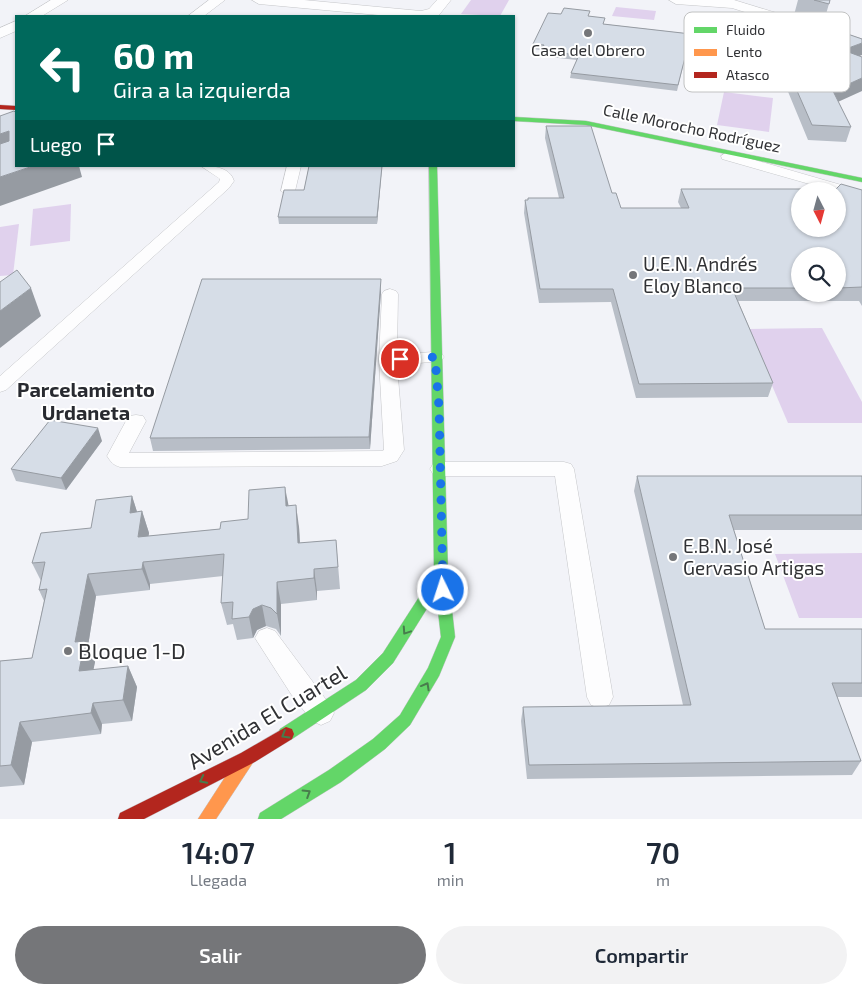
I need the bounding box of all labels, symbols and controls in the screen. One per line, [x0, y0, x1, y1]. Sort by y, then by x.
legend [684, 12, 850, 92]
text: Fluido [726, 21, 765, 38]
marker: Casa del Obrero [582, 27, 594, 39]
text: 60 m [113, 34, 194, 76]
icon: left [30, 35, 95, 100]
place label: Casa del Obrero [531, 40, 645, 59]
text: Lento [726, 43, 762, 60]
text: Atasco [726, 66, 769, 83]
text: Gira a la izquierda [113, 76, 291, 102]
street label: Calle Morocho Rodríguez [602, 99, 783, 156]
icon: arrive [92, 130, 120, 158]
text: Luego [30, 133, 82, 156]
north arrow [791, 182, 846, 238]
map controls [791, 182, 846, 302]
button: search [791, 247, 846, 302]
place label: U.E.N. Andrés Eloy Blanco [643, 252, 757, 297]
marker: U.E.N. Andrés Eloy Blanco [627, 269, 639, 281]
pin [379, 338, 421, 380]
icon: arrive [386, 345, 414, 373]
district label: Parcelamiento Urdaneta [17, 377, 155, 424]
place label: E.B.N. José Gervasio Artigas [683, 534, 824, 579]
marker: E.B.N. José Gervasio Artigas [667, 551, 679, 563]
position arrow [416, 563, 468, 615]
one-way arrow [403, 625, 412, 634]
place label: Bloque 1-D [78, 637, 186, 663]
marker: Bloque 1-D [62, 645, 74, 657]
street label: Avenida El Cuartel [182, 658, 351, 774]
one-way arrow [420, 682, 430, 691]
one-way arrow [281, 729, 290, 739]
one-way arrow [199, 774, 208, 784]
one-way arrow [302, 790, 311, 799]
text: 14:07 [182, 834, 255, 870]
text: 1 [444, 834, 457, 870]
text: 70 [646, 834, 680, 870]
text: Llegada [190, 870, 247, 889]
text: min [437, 870, 464, 889]
text: m [656, 870, 670, 889]
button: Salir [15, 926, 426, 984]
button: Compartir [436, 926, 847, 984]

